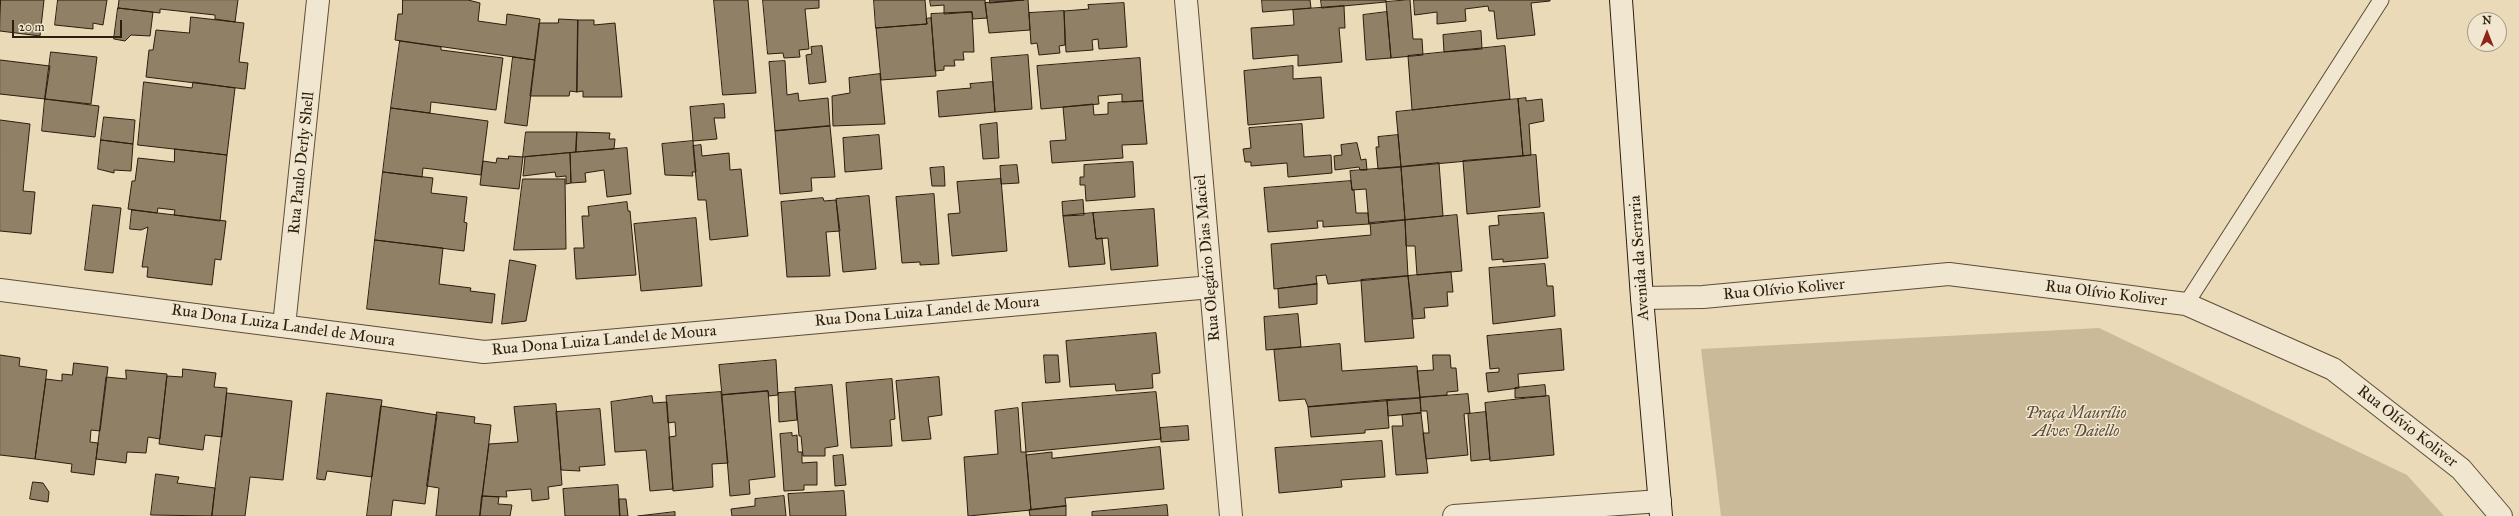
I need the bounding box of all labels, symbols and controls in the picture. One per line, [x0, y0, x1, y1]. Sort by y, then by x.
scale bar [14, 12, 124, 38]
north arrow [2467, 12, 2507, 52]
text: N [2482, 14, 2492, 27]
text: 20 m [19, 20, 45, 34]
street label: Rua Paulo Derly Shell [285, 91, 319, 235]
street label: Rua Olegário Dias Maciel [1191, 174, 1225, 342]
street label: Avenida da Serraria [1626, 195, 1654, 321]
street label: Rua Olívio Koliver [1722, 275, 1846, 305]
street label: Rua Olívio Koliver [2044, 277, 2168, 311]
street label: Rua Dona Luiza Landel de Moura [814, 293, 1040, 331]
street label: Rua Dona Luiza Landel de Moura [170, 301, 396, 351]
street label: Rua Dona Luiza Landel de Moura [491, 322, 717, 360]
street label: Rua Olívio Koliver [2353, 382, 2461, 472]
park label: Praça Maurílio Alves Daiello [2026, 404, 2126, 442]

